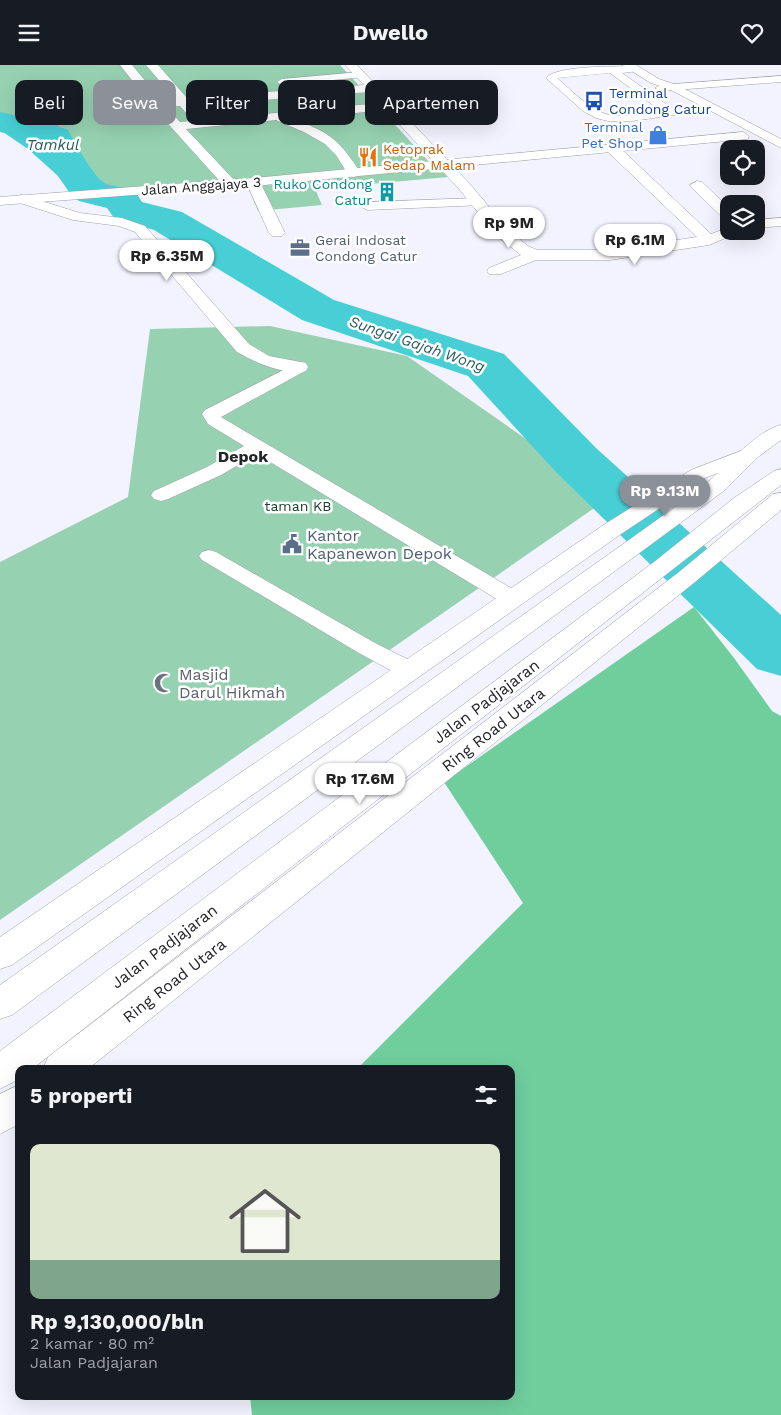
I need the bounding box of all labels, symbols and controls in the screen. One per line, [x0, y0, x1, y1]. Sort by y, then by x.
icon: menu [15, 19, 43, 47]
icon: heart [738, 19, 766, 47]
text: Dwello [353, 20, 428, 45]
chip: Beli [15, 80, 83, 125]
chip: Sewa [93, 80, 176, 125]
chip: Filter [186, 80, 268, 125]
chip: Baru [278, 80, 355, 125]
chip: Apartemen [365, 80, 498, 125]
place label: Terminal Condong Catur [609, 85, 711, 117]
bus stop icon: Terminal Condong Catur [583, 90, 605, 112]
place label: Terminal Pet Shop [581, 119, 644, 151]
shop icon: Terminal Pet Shop [647, 124, 669, 146]
water label: Tamkul [27, 136, 80, 154]
map controls [720, 140, 765, 240]
button: locate [720, 140, 765, 185]
place label: Ketoprak Sedap Malam [383, 141, 476, 173]
restaurant icon: Ketoprak Sedap Malam [357, 146, 379, 168]
street label: Jalan Anggajaya 3 [140, 174, 262, 198]
place label: Ruko Condong Catur [273, 176, 373, 208]
building icon: Ruko Condong Catur [376, 181, 398, 203]
button: layers [720, 195, 765, 240]
pin: Rp 9M [474, 207, 544, 249]
text: Rp 9M [484, 213, 534, 232]
pin: Rp 6.1M [589, 223, 681, 266]
text: Rp 6.1M [605, 230, 665, 249]
place label: Gerai Indosat Condong Catur [315, 232, 417, 264]
office icon: Gerai Indosat Condong Catur [289, 237, 311, 259]
pin: Rp 6.35M [115, 239, 219, 282]
text: Rp 6.35M [130, 246, 204, 265]
water label: Sungai Gajah Wong [347, 312, 487, 376]
district label: Depok [218, 447, 268, 466]
pin: Rp 9.13M [613, 475, 717, 517]
text: Rp 9.13M [630, 481, 700, 500]
park label: taman KB [265, 498, 331, 514]
place label: Kantor Kapanewon Depok [307, 526, 452, 563]
public building icon: Kantor Kapanewon Depok [281, 533, 303, 555]
street label: Jalan Padjajaran [430, 655, 543, 747]
place label: Masjid Darul Hikmah [179, 665, 285, 702]
mosque icon: Masjid Darul Hikmah [153, 672, 175, 694]
street label: Ring Road Utara [438, 683, 549, 776]
pin: Rp 17.6M [308, 763, 412, 805]
text: Rp 17.6M [325, 769, 395, 788]
street label: Jalan Padjajaran [108, 900, 221, 992]
street label: Ring Road Utara [119, 934, 230, 1027]
icon: filters [472, 1081, 500, 1109]
text: 5 properti [30, 1083, 132, 1108]
icon: home [220, 1176, 310, 1266]
text: Rp 9,130,000/bln [30, 1309, 204, 1334]
text: 2 kamar · 80 m² [30, 1334, 154, 1353]
text: Jalan Padjajaran [30, 1353, 158, 1372]

